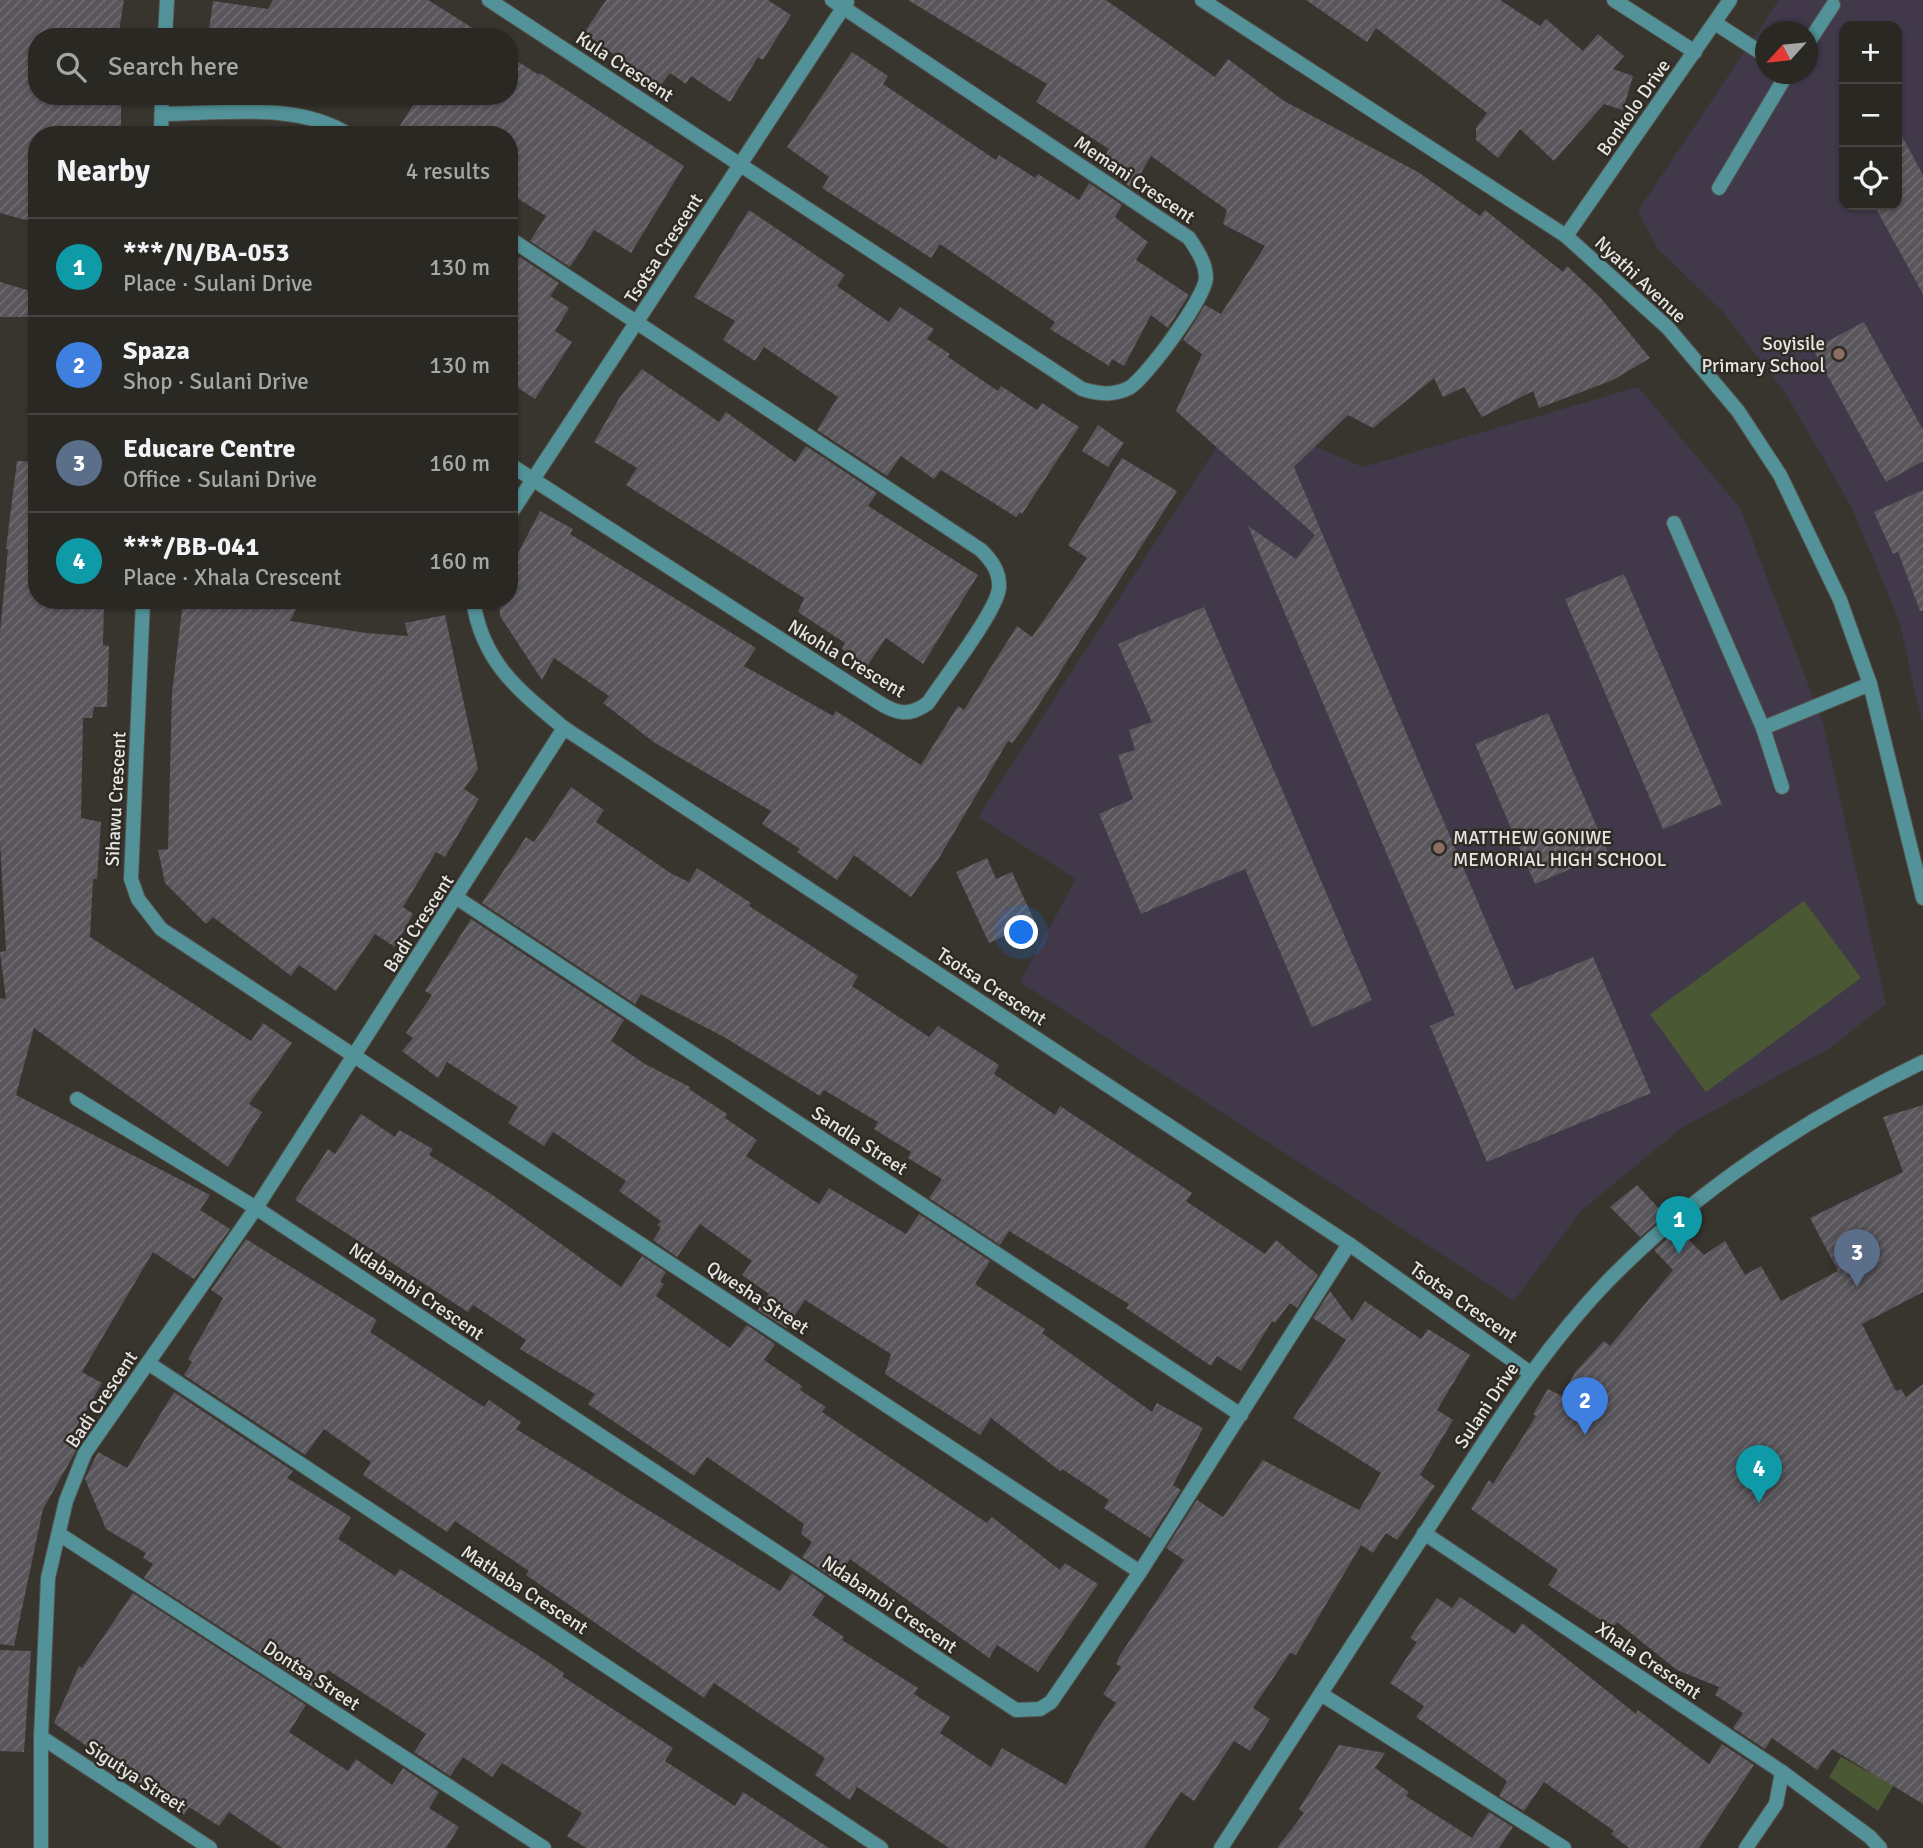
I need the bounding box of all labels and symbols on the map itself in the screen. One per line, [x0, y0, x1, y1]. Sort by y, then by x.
north arrow [1755, 21, 1818, 84]
street label: Kula Crescent [571, 26, 678, 108]
street label: Bonkolo Drive [1592, 55, 1676, 161]
street label: Memani Crescent [1069, 131, 1200, 229]
street label: Tsotsa Crescent [619, 189, 708, 308]
street label: Nyathi Avenue [1589, 231, 1691, 328]
place label: Soyisile Primary School [1702, 332, 1825, 378]
marker: Soyisile Primary School [1831, 346, 1847, 362]
street label: Nkohla Crescent [783, 614, 910, 704]
street label: Sihawu Crescent [100, 731, 132, 867]
place label: MATTHEW GONIWE MEMORIAL HIGH SCHOOL [1453, 826, 1667, 872]
marker: MATTHEW GONIWE MEMORIAL HIGH SCHOOL [1431, 840, 1447, 856]
street label: Badi Crescent [378, 870, 460, 977]
your location [1004, 915, 1038, 949]
street label: Tsotsa Crescent [932, 942, 1051, 1031]
street label: Sandla Street [807, 1101, 912, 1181]
pin: 1 [1656, 1196, 1702, 1254]
pin: 3 [1834, 1229, 1880, 1287]
street label: Ndabambi Crescent [344, 1238, 489, 1346]
street label: Qwesha Street [702, 1256, 813, 1340]
street label: Tsotsa Crescent [1405, 1257, 1522, 1349]
street label: Badi Crescent [61, 1346, 143, 1453]
street label: Sulani Drive [1449, 1358, 1524, 1453]
pin: 2 [1562, 1377, 1608, 1435]
pin: 4 [1736, 1445, 1782, 1503]
street label: Mathaba Crescent [456, 1540, 593, 1640]
street label: Ndabambi Crescent [817, 1551, 962, 1659]
street label: Xhala Crescent [1591, 1617, 1706, 1705]
street label: Dontsa Street [258, 1636, 365, 1716]
street label: Sigutya Street [81, 1736, 190, 1818]

